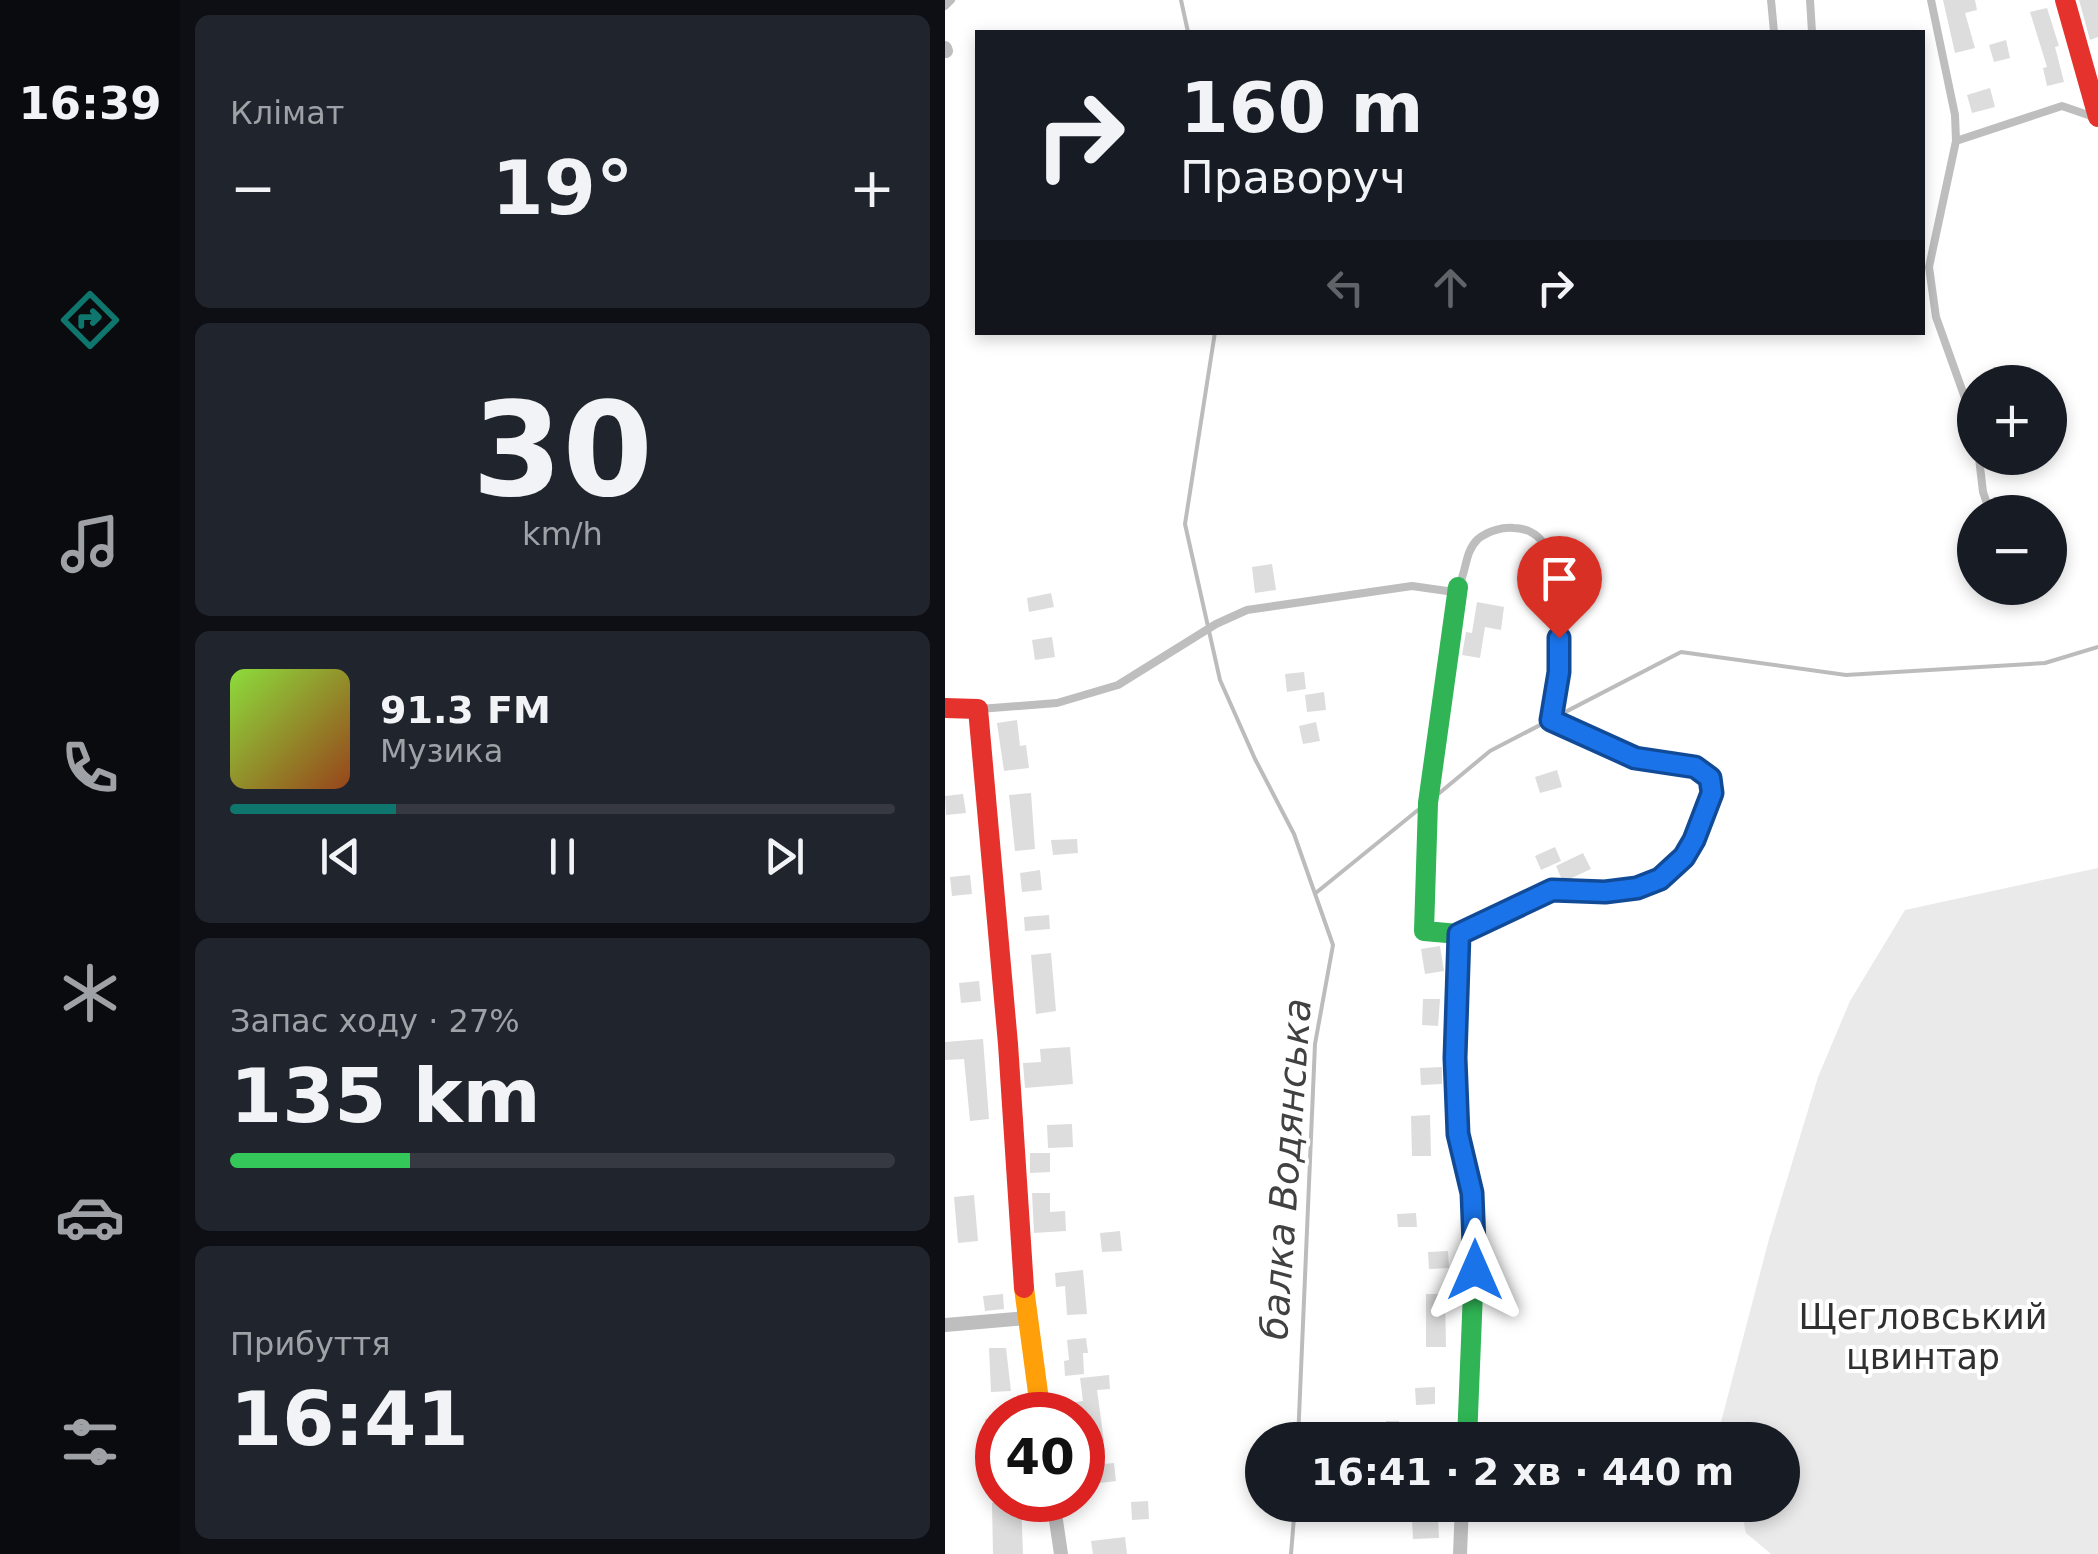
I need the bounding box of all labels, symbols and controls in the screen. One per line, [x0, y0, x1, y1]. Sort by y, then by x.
text: 160 m [1180, 67, 1423, 149]
icon: right [1015, 70, 1145, 200]
text: 16:39 [18, 77, 162, 130]
text: Клімат [230, 94, 344, 132]
text: 19° [492, 144, 633, 232]
text: Праворуч [1180, 151, 1406, 204]
text: − [230, 156, 276, 220]
text: + [849, 156, 895, 220]
icon: left [1318, 260, 1373, 315]
icon: ahead [1423, 260, 1478, 315]
icon: right [1528, 260, 1583, 315]
icon: directions [55, 285, 125, 355]
map controls [1957, 365, 2067, 605]
button: + [1957, 365, 2067, 475]
text: 30 [472, 374, 653, 526]
button: − [1957, 495, 2067, 605]
icon: music [55, 509, 125, 579]
text: km/h [522, 515, 603, 553]
pin [1517, 536, 1602, 639]
icon: arrive [1532, 551, 1587, 606]
text: 91.3 FM [380, 688, 551, 732]
text: Музика [380, 732, 503, 770]
icon: phone [55, 733, 125, 803]
icon: previous [313, 829, 368, 884]
icon: pause [535, 829, 590, 884]
icon: next [757, 829, 812, 884]
icon: climate [55, 958, 125, 1028]
water label: балка Водянська [1252, 997, 1320, 1341]
text: Запас ходу · 27% [230, 1002, 520, 1040]
text: 135 km [230, 1052, 541, 1140]
icon: car [55, 1182, 125, 1252]
position arrow [1423, 1218, 1527, 1322]
park label: Щегловський цвинтар [1798, 1297, 2048, 1377]
text: Прибуття [230, 1325, 390, 1363]
text: 16:41 [230, 1375, 469, 1463]
speed limit sign: 40 [975, 1392, 1105, 1522]
icon: filters [55, 1407, 125, 1477]
text: 16:41 · 2 хв · 440 m [1311, 1450, 1734, 1494]

